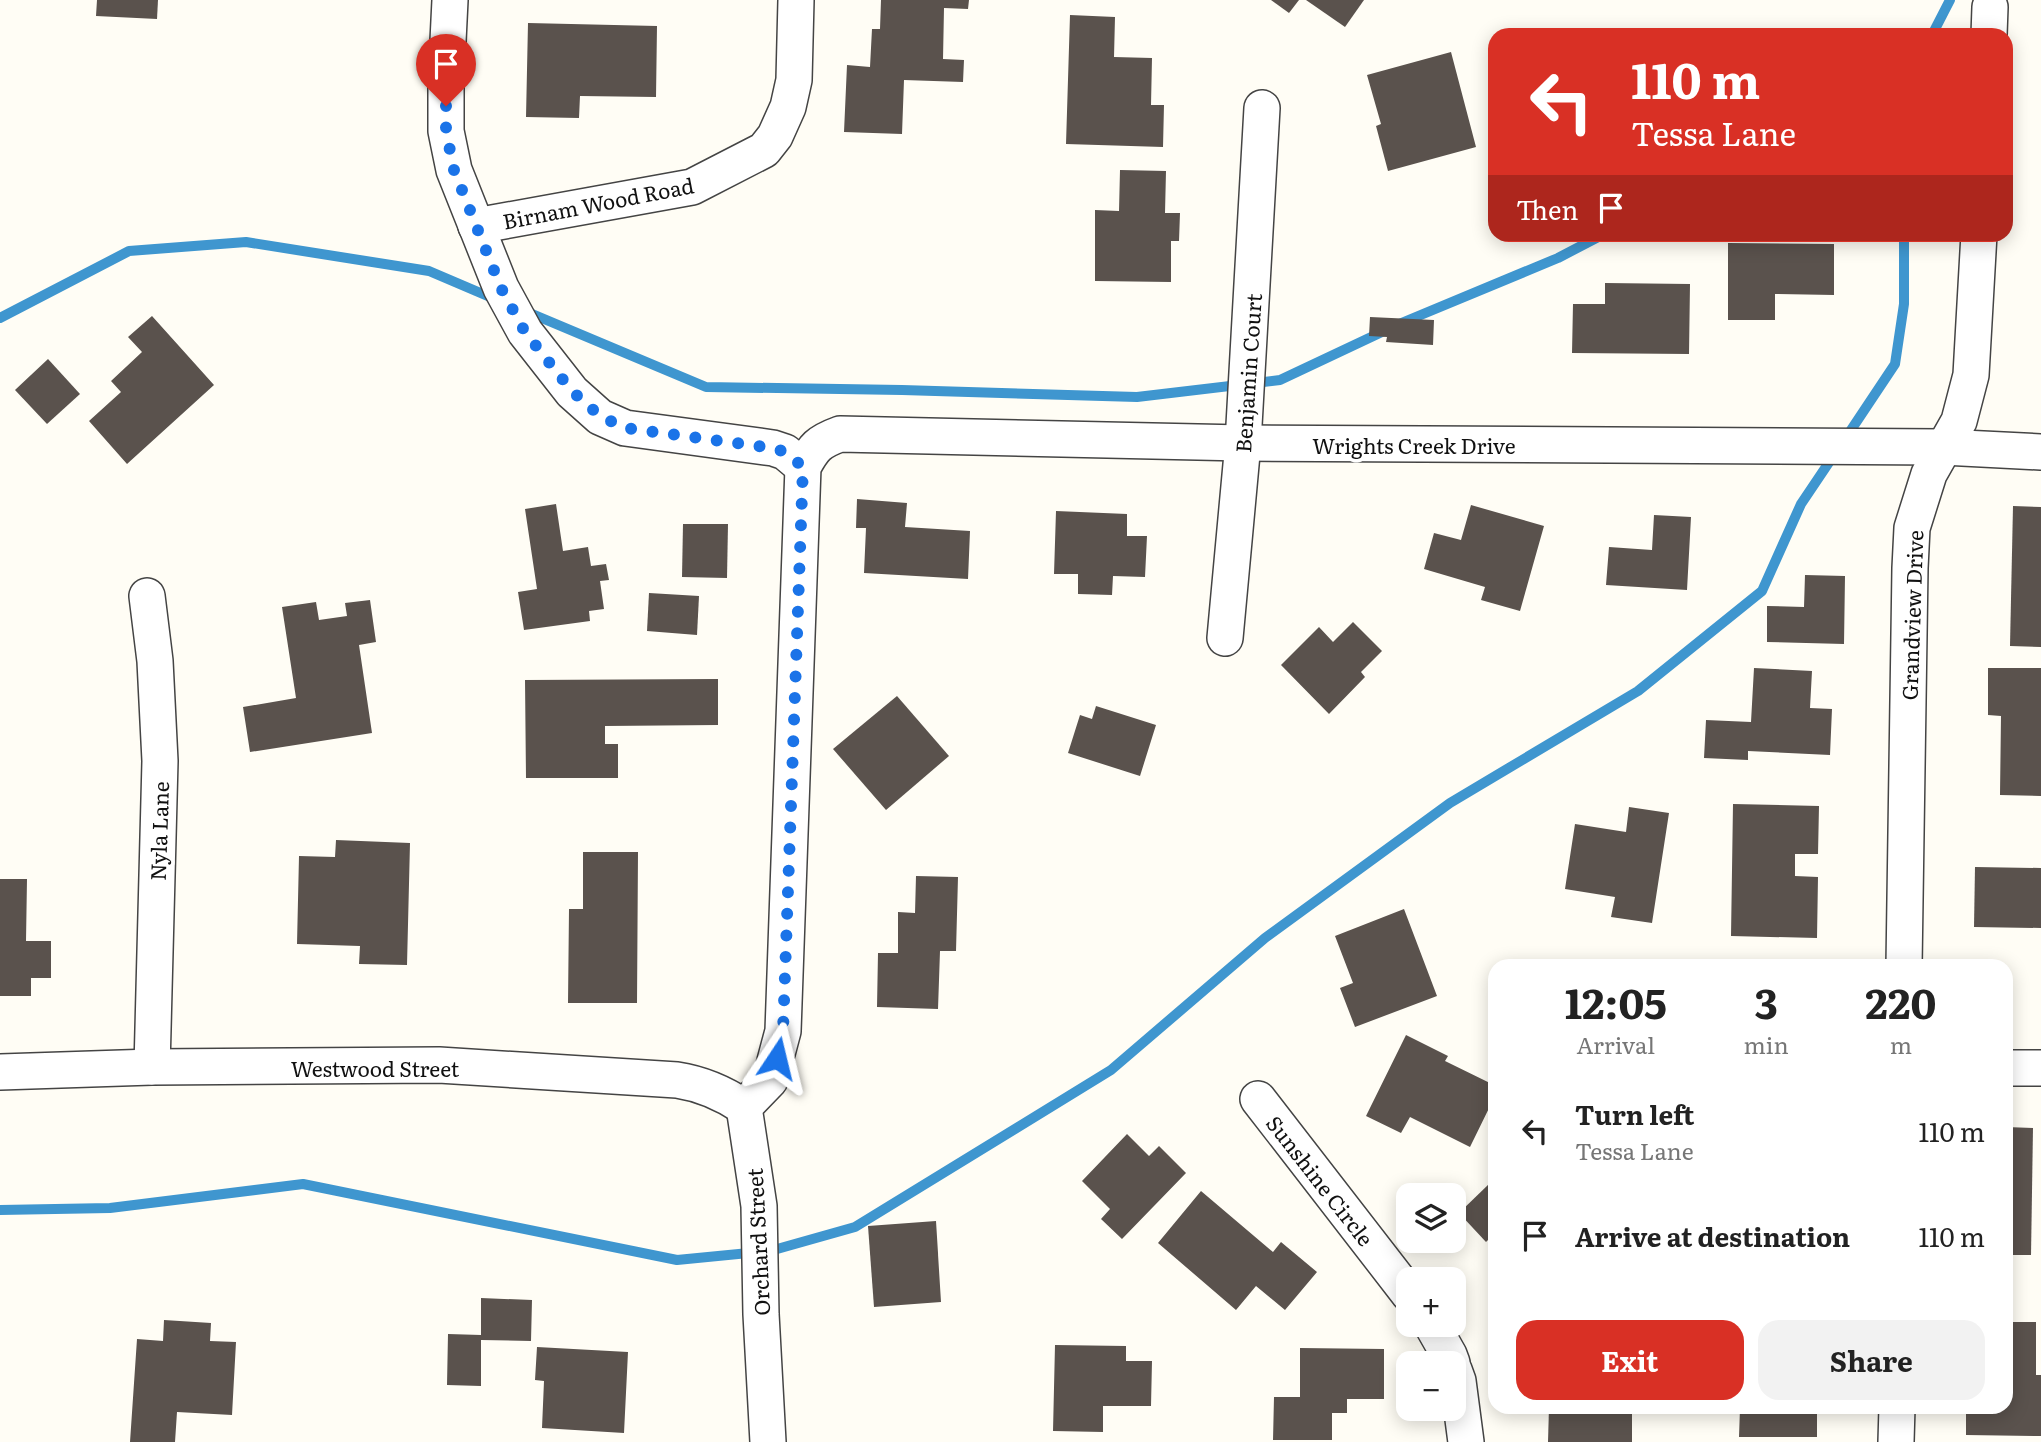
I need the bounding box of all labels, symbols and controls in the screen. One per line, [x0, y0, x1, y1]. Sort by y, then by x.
pin [416, 34, 476, 106]
text: 110 m [1631, 41, 1760, 114]
icon: arrive [427, 45, 465, 83]
icon: left [1516, 56, 1607, 147]
text: Tessa Lane [1631, 108, 1796, 156]
street label: Birnam Wood Road [500, 168, 696, 236]
text: Then [1516, 189, 1578, 228]
icon: arrive [1592, 189, 1630, 227]
street label: Benjamin Court [1226, 292, 1268, 454]
street label: Wrights Creek Drive [1312, 429, 1516, 460]
street label: Grandview Drive [1893, 529, 1929, 701]
street label: Nyla Lane [141, 781, 175, 881]
text: 12:05 [1565, 970, 1667, 1032]
text: 3 [1754, 970, 1778, 1032]
text: 220 [1865, 970, 1936, 1032]
position arrow [740, 1021, 814, 1095]
text: Arrival [1576, 1027, 1655, 1061]
text: min [1744, 1027, 1789, 1061]
text: m [1890, 1027, 1912, 1061]
street label: Westwood Street [291, 1052, 460, 1083]
text: Turn left [1575, 1094, 1694, 1133]
street label: Sunshine Circle [1260, 1108, 1382, 1252]
text: 110 m [1918, 1111, 1985, 1150]
icon: left [1516, 1112, 1554, 1150]
text: Tessa Lane [1575, 1133, 1694, 1167]
street label: Orchard Street [738, 1167, 776, 1317]
map controls [1396, 1183, 1466, 1421]
button: layers [1396, 1183, 1466, 1253]
text: Arrive at destination [1575, 1216, 1850, 1255]
text: 110 m [1918, 1216, 1985, 1255]
icon: arrive [1516, 1217, 1554, 1255]
button: + [1396, 1267, 1466, 1337]
button: Exit [1516, 1320, 1744, 1400]
button: Share [1758, 1320, 1985, 1400]
button: − [1396, 1351, 1466, 1421]

